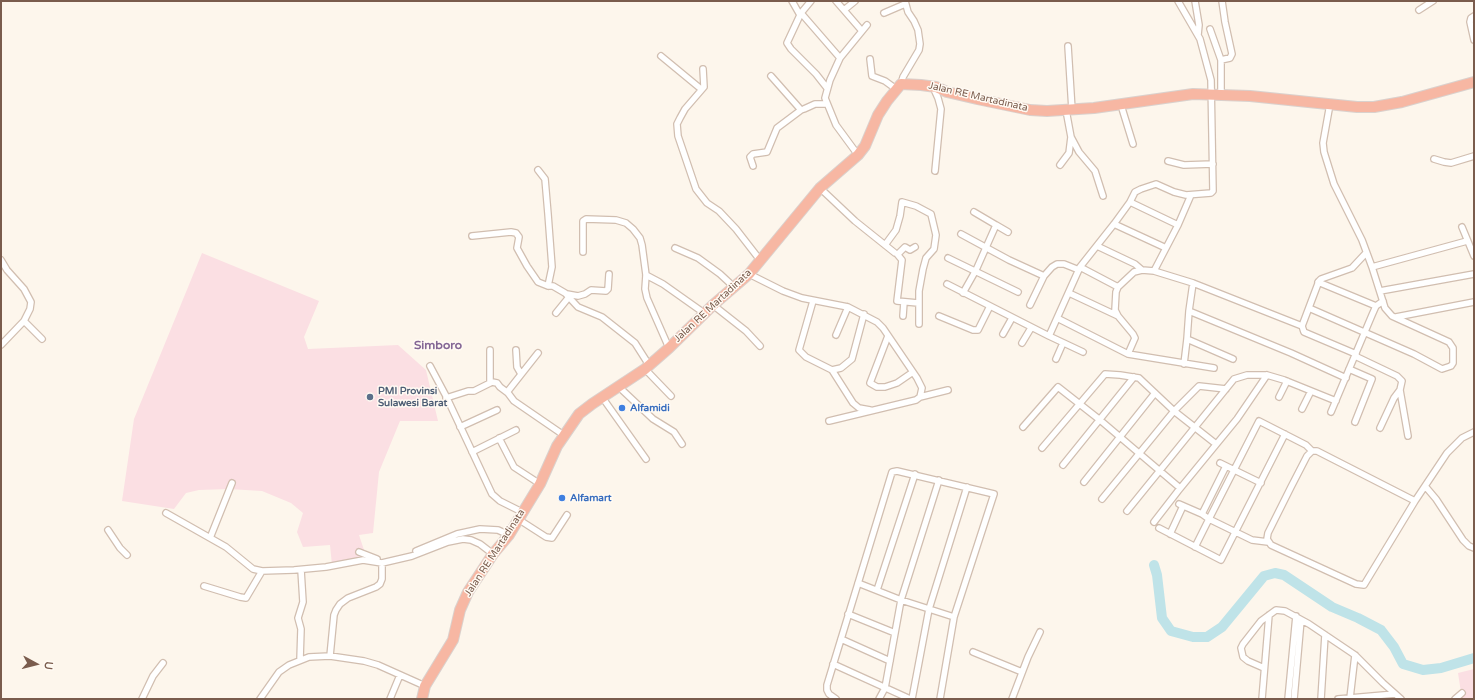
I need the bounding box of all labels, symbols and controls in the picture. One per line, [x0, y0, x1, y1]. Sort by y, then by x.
street label: Jalan RE Martadinata [927, 80, 1029, 114]
street label: Jalan RE Martadinata [672, 267, 754, 345]
district label: Simboro [414, 339, 462, 353]
place label: PMI Provinsi Sulawesi Barat [378, 385, 447, 408]
marker: PMI Provinsi Sulawesi Barat [365, 392, 375, 402]
place label: Alfamidi [630, 402, 670, 414]
marker: Alfamidi [617, 403, 627, 413]
place label: Alfamart [570, 492, 612, 504]
marker: Alfamart [557, 493, 567, 503]
street label: Jalan RE Martadinata [462, 507, 528, 599]
north arrow [16, 644, 56, 684]
text: U [41, 661, 55, 670]

